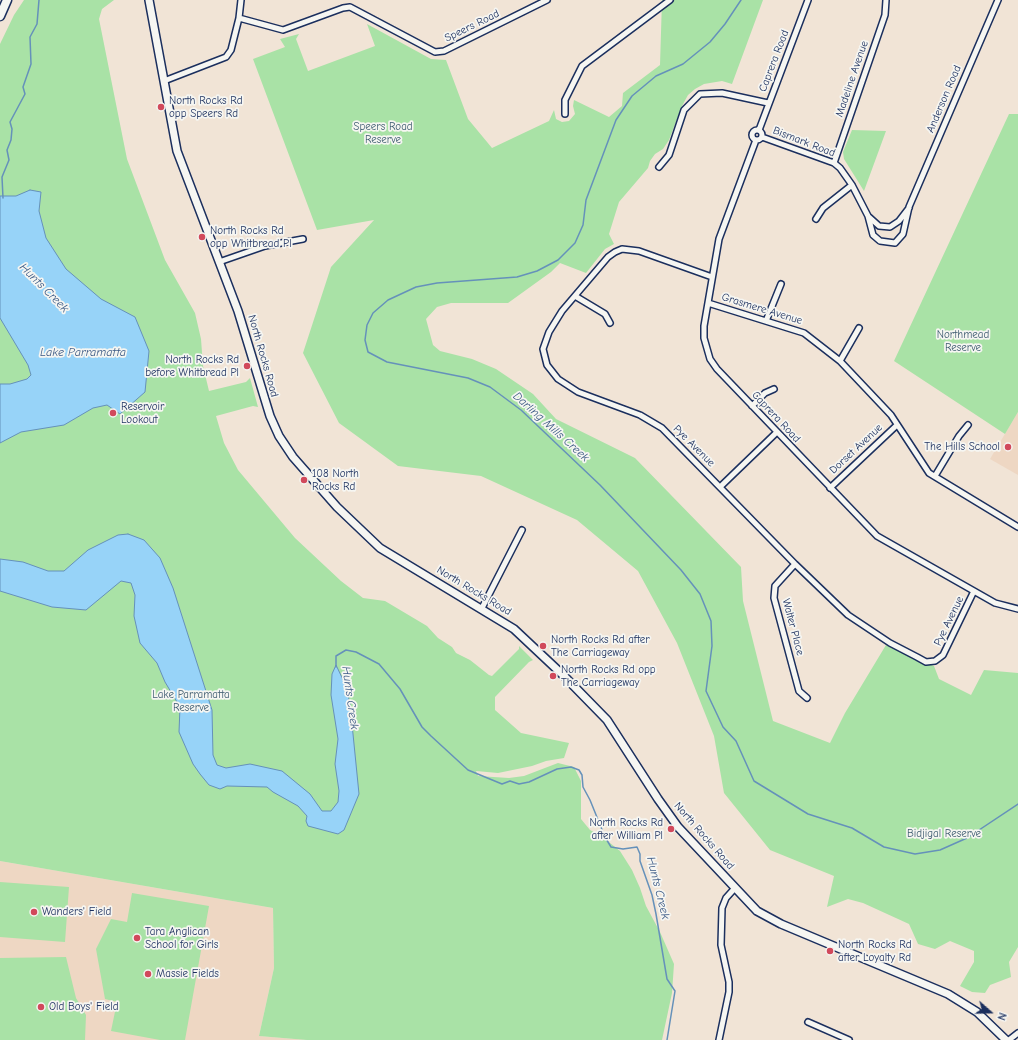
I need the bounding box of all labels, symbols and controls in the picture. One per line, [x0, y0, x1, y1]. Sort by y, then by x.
street label: Speers Road [442, 7, 502, 45]
street label: Caprera Road [756, 28, 792, 94]
street label: Madeline Avenue [833, 39, 871, 119]
street label: Anderson Road [924, 63, 964, 135]
place label: North Rocks Rd opp Speers Rd [169, 94, 243, 120]
marker: North Rocks Rd opp Speers Rd [156, 102, 166, 112]
park label: Speers Road Reserve [353, 120, 413, 146]
street label: Bismark Road [771, 124, 837, 160]
place label: North Rocks Rd opp Whitbread Pl [210, 224, 292, 250]
marker: North Rocks Rd opp Whitbread Pl [197, 232, 207, 242]
water label: Hunts Creek [16, 260, 72, 316]
street label: Grasmere Avenue [720, 290, 804, 328]
street label: North Rocks Road [245, 313, 281, 399]
park label: Northmead Reserve [937, 328, 989, 354]
water label: Lake Parramatta [40, 346, 126, 360]
place label: North Rocks Rd before Whitbread Pl [145, 353, 239, 379]
marker: North Rocks Rd before Whitbread Pl [242, 361, 252, 371]
water label: Darling Mills Creek [510, 389, 592, 465]
street label: Caprera Road [749, 389, 803, 445]
place label: Reservoir Lookout [121, 400, 164, 426]
marker: Reservoir Lookout [108, 408, 118, 418]
street label: Dorset Avenue [827, 421, 885, 477]
street label: Pye Avenue [670, 422, 718, 470]
place label: The Hills School [924, 440, 1000, 454]
marker: The Hills School [1003, 442, 1013, 452]
place label: 108 North Rocks Rd [312, 467, 359, 493]
marker: 108 North Rocks Rd [299, 475, 309, 485]
street label: North Rocks Road [434, 563, 514, 619]
street label: Pye Avenue [931, 594, 967, 648]
street label: Walter Place [779, 597, 807, 657]
place label: North Rocks Rd after The Carriageway [551, 633, 650, 659]
marker: North Rocks Rd after The Carriageway [538, 641, 548, 651]
place label: North Rocks Rd opp The Carriageway [561, 663, 656, 689]
water label: Hunts Creek [338, 665, 362, 731]
marker: North Rocks Rd opp The Carriageway [548, 671, 558, 681]
park label: Lake Parramatta Reserve [152, 688, 230, 714]
street label: North Rocks Road [671, 800, 737, 872]
place label: North Rocks Rd after William Pl [589, 816, 663, 842]
marker: North Rocks Rd after William Pl [666, 824, 676, 834]
park label: Bidjigal Reserve [907, 827, 981, 841]
water label: Hunts Creek [643, 855, 673, 921]
place label: Wanders' Field [42, 905, 111, 919]
marker: Wanders' Field [29, 907, 39, 917]
place label: Tara Anglican School for Girls [145, 925, 218, 951]
marker: Tara Anglican School for Girls [132, 933, 142, 943]
place label: North Rocks Rd after Loyalty Rd [838, 938, 912, 964]
marker: North Rocks Rd after Loyalty Rd [825, 946, 835, 956]
place label: Massie Fields [156, 967, 219, 981]
marker: Massie Fields [143, 969, 153, 979]
north arrow [970, 992, 1010, 1032]
place label: Old Boys' Field [49, 1000, 118, 1014]
marker: Old Boys' Field [36, 1002, 46, 1012]
text: N [994, 1011, 1009, 1022]

